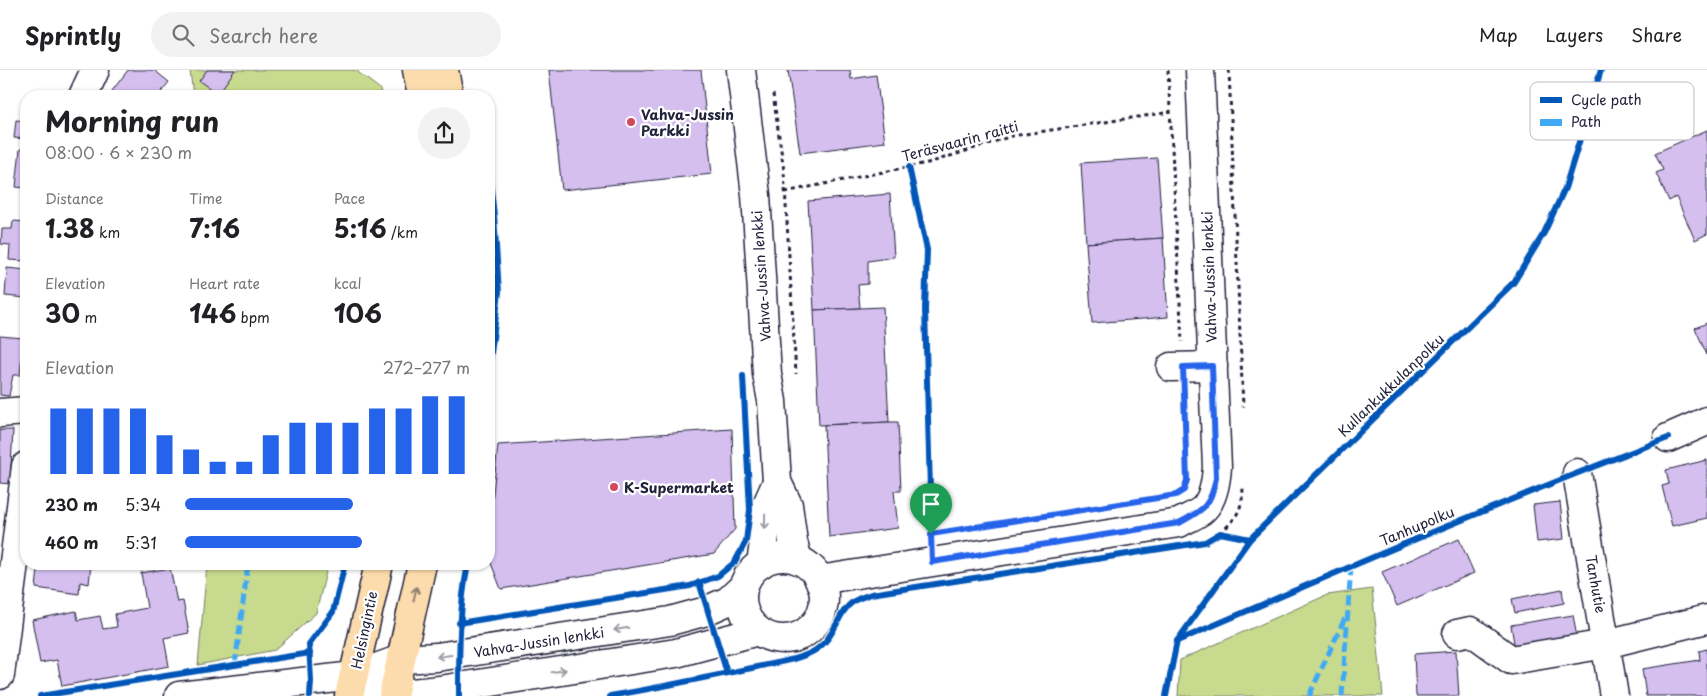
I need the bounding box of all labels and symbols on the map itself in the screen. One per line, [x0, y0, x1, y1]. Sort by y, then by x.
legend [1530, 82, 1694, 140]
text: Cycle path [1571, 89, 1642, 110]
place label: Vahva-Jussin Parkki [641, 104, 734, 141]
text: Path [1571, 111, 1601, 132]
street label: Teräsvaarin raitti [899, 115, 1021, 167]
marker: Vahva-Jussin Parkki [625, 116, 637, 128]
street label: Vahva-Jussin lenkki [746, 210, 776, 342]
street label: Vahva-Jussin lenkki [1196, 211, 1222, 343]
street label: Kullankukkulanpolku [1333, 329, 1449, 441]
place label: K-Supermarket [624, 477, 734, 498]
marker: K-Supermarket [608, 481, 620, 493]
pin [910, 483, 952, 534]
street label: Tanhupolku [1376, 501, 1458, 551]
one-way arrow [760, 514, 770, 530]
street label: Tanhutie [1581, 553, 1611, 615]
one-way arrow [411, 587, 420, 603]
street label: Helsingintie [346, 589, 382, 671]
street label: Vahva-Jussin lenkki [472, 621, 606, 663]
one-way arrow [614, 624, 630, 634]
one-way arrow [436, 651, 452, 661]
one-way arrow [551, 665, 567, 675]

